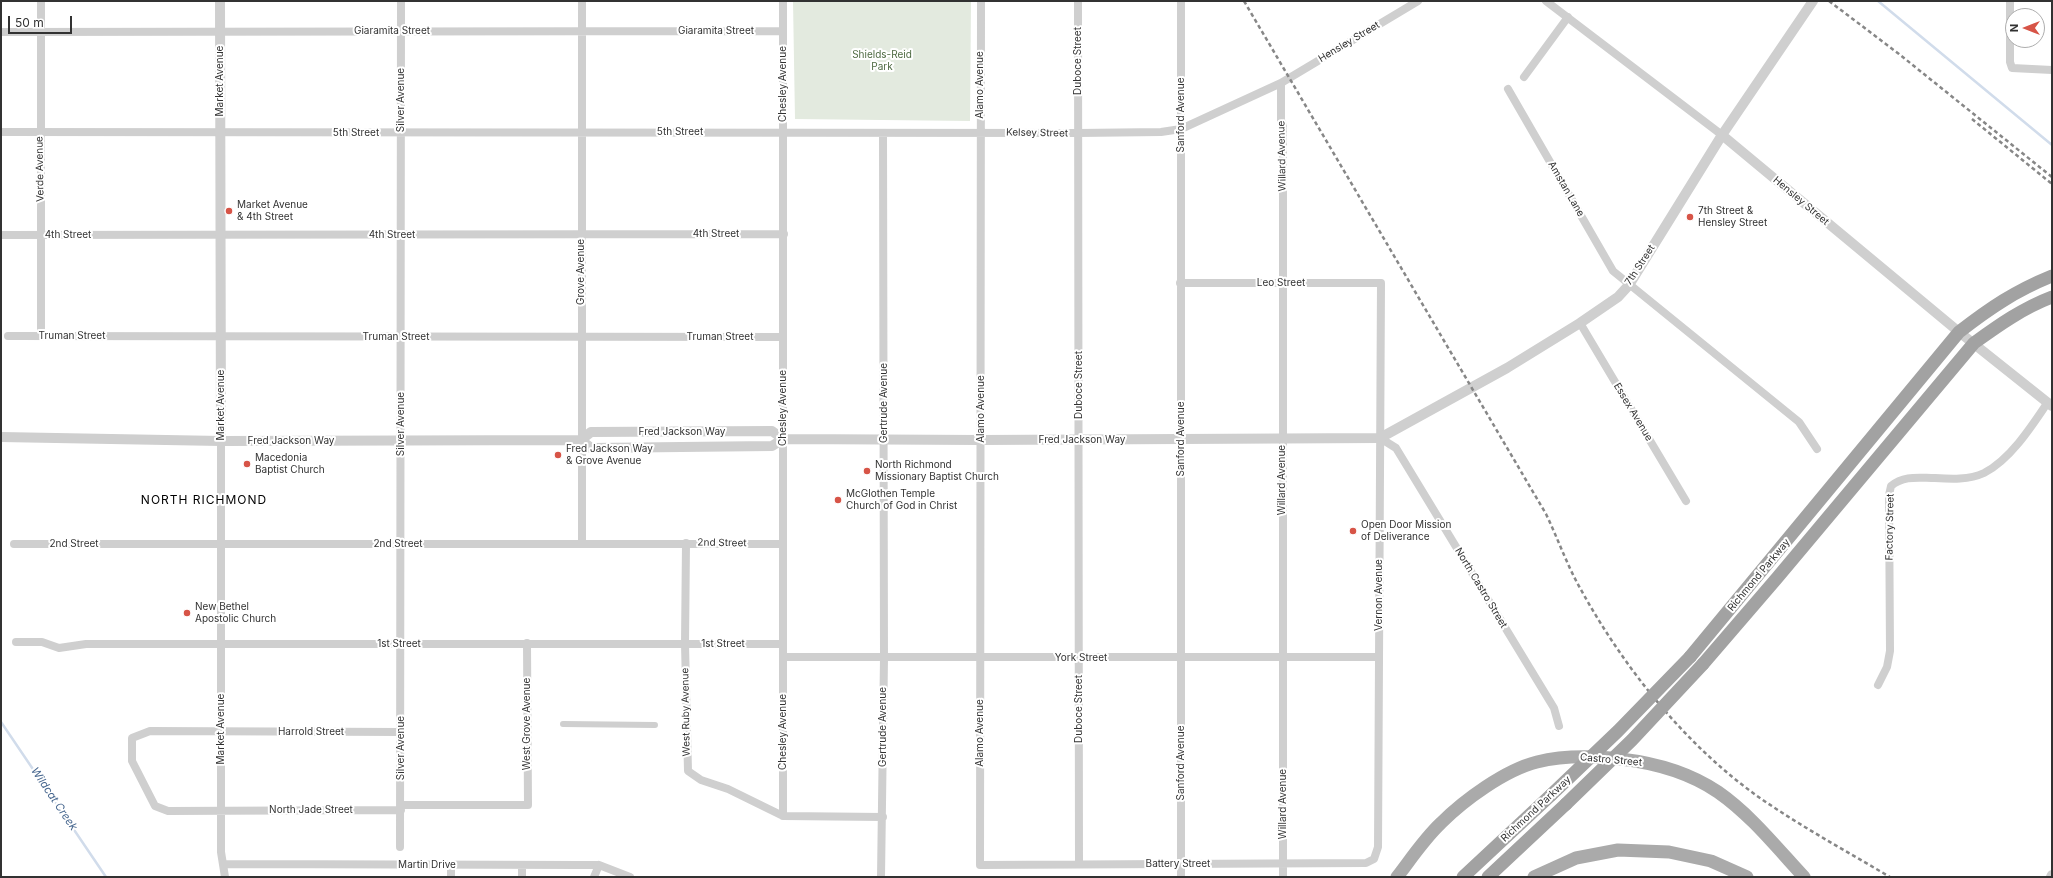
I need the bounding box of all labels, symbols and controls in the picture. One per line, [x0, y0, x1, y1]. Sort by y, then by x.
scale bar [10, 8, 74, 34]
north arrow [2005, 8, 2045, 48]
text: 50 m [15, 15, 44, 30]
street label: Hensley Street [1316, 19, 1382, 65]
text: N [2007, 24, 2021, 32]
street label: Giaramita Street [354, 25, 430, 37]
street label: Giaramita Street [678, 25, 754, 37]
street label: Duboce Street [1072, 27, 1084, 95]
street label: Market Avenue [214, 46, 226, 116]
street label: Chesley Avenue [777, 46, 789, 122]
park label: Shields-Reid Park [852, 49, 912, 72]
street label: Alamo Avenue [974, 51, 986, 119]
street label: Silver Avenue [395, 68, 407, 132]
street label: Sanford Avenue [1175, 77, 1187, 153]
street label: Willard Avenue [1275, 121, 1289, 191]
street label: 5th Street [657, 126, 703, 138]
street label: Kelsey Street [1006, 126, 1068, 140]
street label: 5th Street [333, 127, 379, 139]
street label: Verde Avenue [33, 136, 47, 202]
street label: Amstan Lane [1545, 159, 1587, 219]
street label: Hensley Street [1771, 174, 1831, 228]
place label: Market Avenue & 4th Street [237, 199, 308, 222]
place label: 7th Street & Hensley Street [1698, 205, 1767, 228]
marker: Market Avenue & 4th Street [224, 206, 234, 216]
marker: 7th Street & Hensley Street [1685, 212, 1695, 222]
street label: 4th Street [693, 228, 739, 240]
street label: 4th Street [45, 229, 91, 241]
street label: 4th Street [369, 229, 415, 241]
street label: Grove Avenue [575, 239, 587, 305]
street label: 7th Street [1622, 242, 1658, 288]
street label: Leo Street [1257, 277, 1305, 289]
street label: Truman Street [39, 330, 105, 342]
street label: Truman Street [363, 331, 429, 343]
street label: Truman Street [687, 331, 753, 343]
street label: Duboce Street [1073, 351, 1085, 419]
street label: Gertrude Avenue [878, 363, 890, 443]
street label: Market Avenue [215, 370, 227, 440]
street label: Chesley Avenue [777, 370, 789, 446]
street label: Alamo Avenue [975, 375, 987, 443]
street label: Essex Avenue [1611, 381, 1655, 443]
street label: Silver Avenue [395, 392, 407, 456]
street label: Sanford Avenue [1175, 401, 1187, 477]
street label: Fred Jackson Way [639, 426, 725, 438]
street label: Fred Jackson Way [1039, 434, 1125, 446]
street label: Fred Jackson Way [248, 435, 334, 447]
place label: Fred Jackson Way & Grove Avenue [566, 443, 653, 466]
street label: Willard Avenue [1276, 445, 1288, 515]
marker: Fred Jackson Way & Grove Avenue [553, 450, 563, 460]
place label: Macedonia Baptist Church [255, 452, 325, 476]
marker: Macedonia Baptist Church [242, 459, 252, 469]
place label: North Richmond Missionary Baptist Church [875, 459, 999, 482]
marker: North Richmond Missionary Baptist Church [862, 466, 872, 476]
place label: McGlothen Temple Church of God in Christ [846, 488, 957, 512]
district label: NORTH RICHMOND [141, 493, 267, 507]
street label: Factory Street [1883, 494, 1897, 560]
marker: McGlothen Temple Church of God in Christ [833, 495, 843, 505]
place label: Open Door Mission of Deliverance [1361, 519, 1451, 542]
marker: Open Door Mission of Deliverance [1348, 526, 1358, 536]
street label: Richmond Parkway [1725, 536, 1793, 614]
street label: 2nd Street [697, 537, 747, 549]
street label: 2nd Street [49, 538, 99, 550]
street label: 2nd Street [373, 538, 423, 550]
street label: North Castro Street [1452, 546, 1510, 630]
street label: Vernon Avenue [1373, 559, 1385, 631]
place label: New Bethel Apostolic Church [195, 601, 276, 624]
marker: New Bethel Apostolic Church [182, 608, 192, 618]
street label: 1st Street [377, 638, 421, 650]
street label: 1st Street [701, 638, 745, 650]
street label: York Street [1055, 652, 1107, 664]
street label: West Ruby Avenue [679, 668, 693, 756]
street label: Duboce Street [1073, 675, 1085, 743]
street label: West Grove Avenue [521, 678, 533, 770]
street label: Gertrude Avenue [877, 687, 889, 767]
street label: Market Avenue [215, 694, 227, 764]
street label: Chesley Avenue [777, 694, 789, 770]
street label: Alamo Avenue [974, 699, 986, 767]
street label: Silver Avenue [395, 716, 407, 780]
street label: Sanford Avenue [1175, 725, 1187, 801]
street label: Harrold Street [278, 726, 344, 738]
street label: Castro Street [1580, 751, 1642, 769]
water label: Wildcat Creek [28, 765, 80, 833]
street label: Willard Avenue [1277, 769, 1289, 839]
street label: Richmond Parkway [1499, 774, 1573, 844]
street label: North Jade Street [269, 804, 353, 816]
street label: Battery Street [1146, 858, 1210, 870]
street label: Martin Drive [398, 859, 456, 871]

